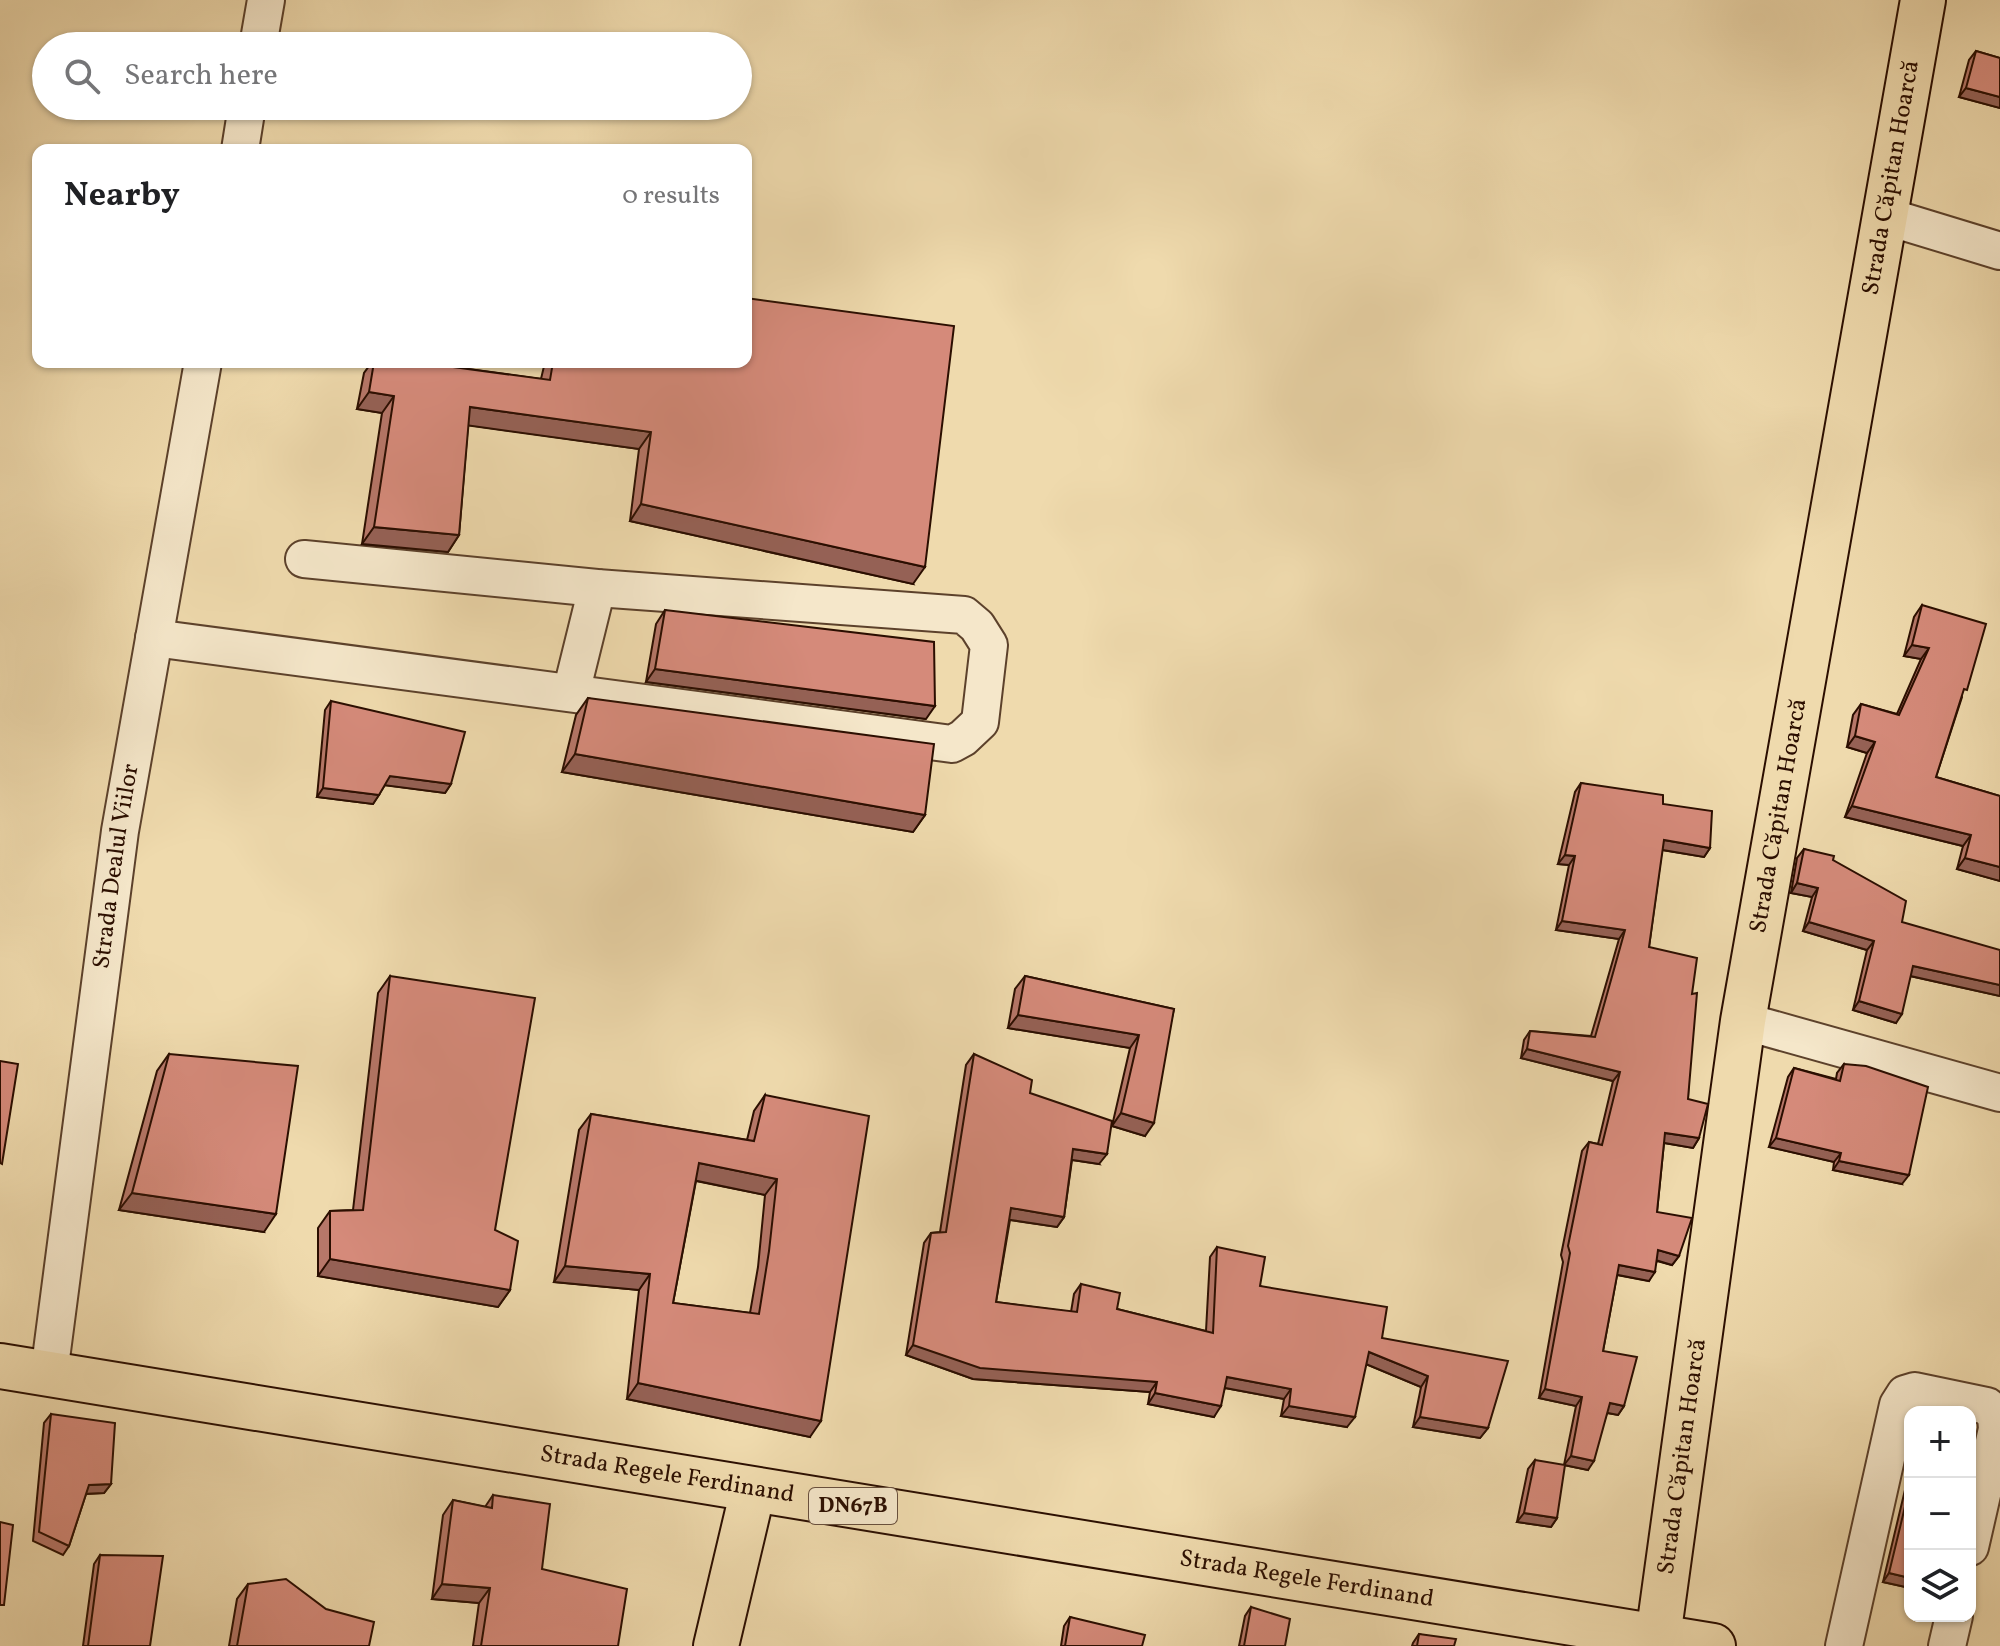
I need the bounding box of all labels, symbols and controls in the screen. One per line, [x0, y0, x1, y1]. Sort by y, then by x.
search box [32, 32, 752, 120]
icon: search [60, 54, 104, 98]
text: Search here [124, 55, 278, 97]
street label: Strada Căpitan Hoarcă [1854, 58, 1929, 298]
text: Nearby [64, 173, 180, 220]
text: 0 results [622, 178, 720, 214]
street label: Strada Căpitan Hoarcă [1742, 696, 1817, 936]
street label: Strada Dealul Viilor [85, 761, 149, 971]
street label: Strada Căpitan Hoarcă [1650, 1337, 1716, 1577]
map controls [1904, 1406, 1976, 1622]
button: + [1904, 1406, 1976, 1478]
street label: Strada Regele Ferdinand [538, 1438, 797, 1513]
button: − [1904, 1478, 1976, 1550]
road number: DN67B [809, 1488, 897, 1524]
street label: Strada Regele Ferdinand [1177, 1542, 1436, 1617]
button: layers [1904, 1550, 1976, 1622]

